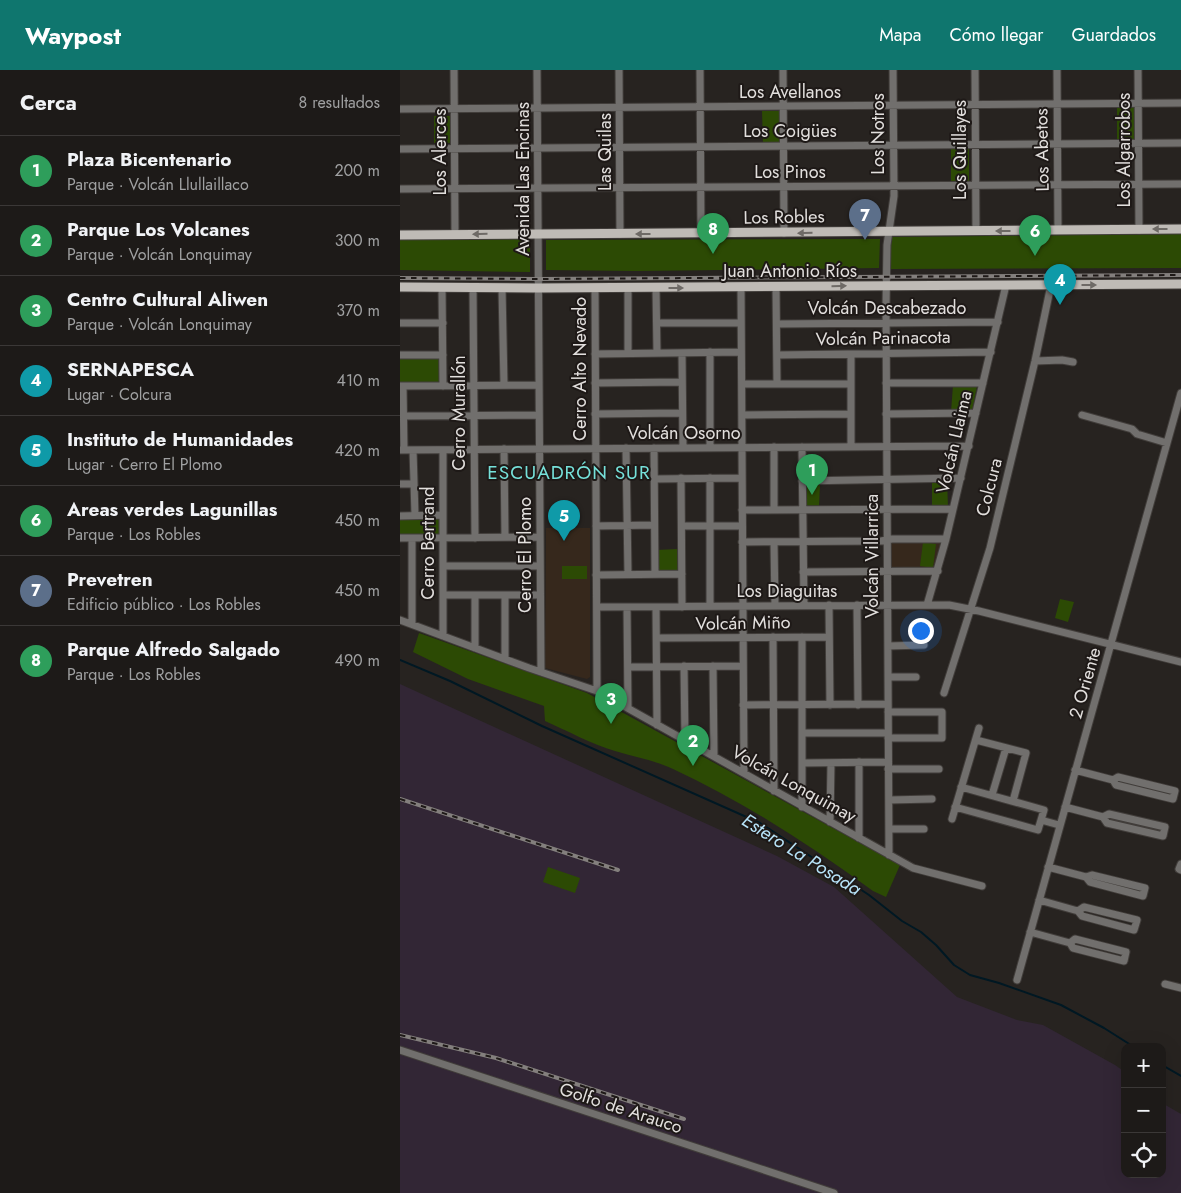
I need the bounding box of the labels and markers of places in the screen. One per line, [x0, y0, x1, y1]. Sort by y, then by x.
pin: 7 [849, 199, 881, 240]
pin: 8 [697, 213, 729, 254]
pin: 6 [1019, 215, 1051, 256]
pin: 4 [1044, 264, 1076, 305]
pin: 1 [796, 454, 828, 495]
pin: 5 [548, 500, 580, 541]
pin: 3 [595, 683, 627, 724]
pin: 2 [677, 725, 709, 766]

